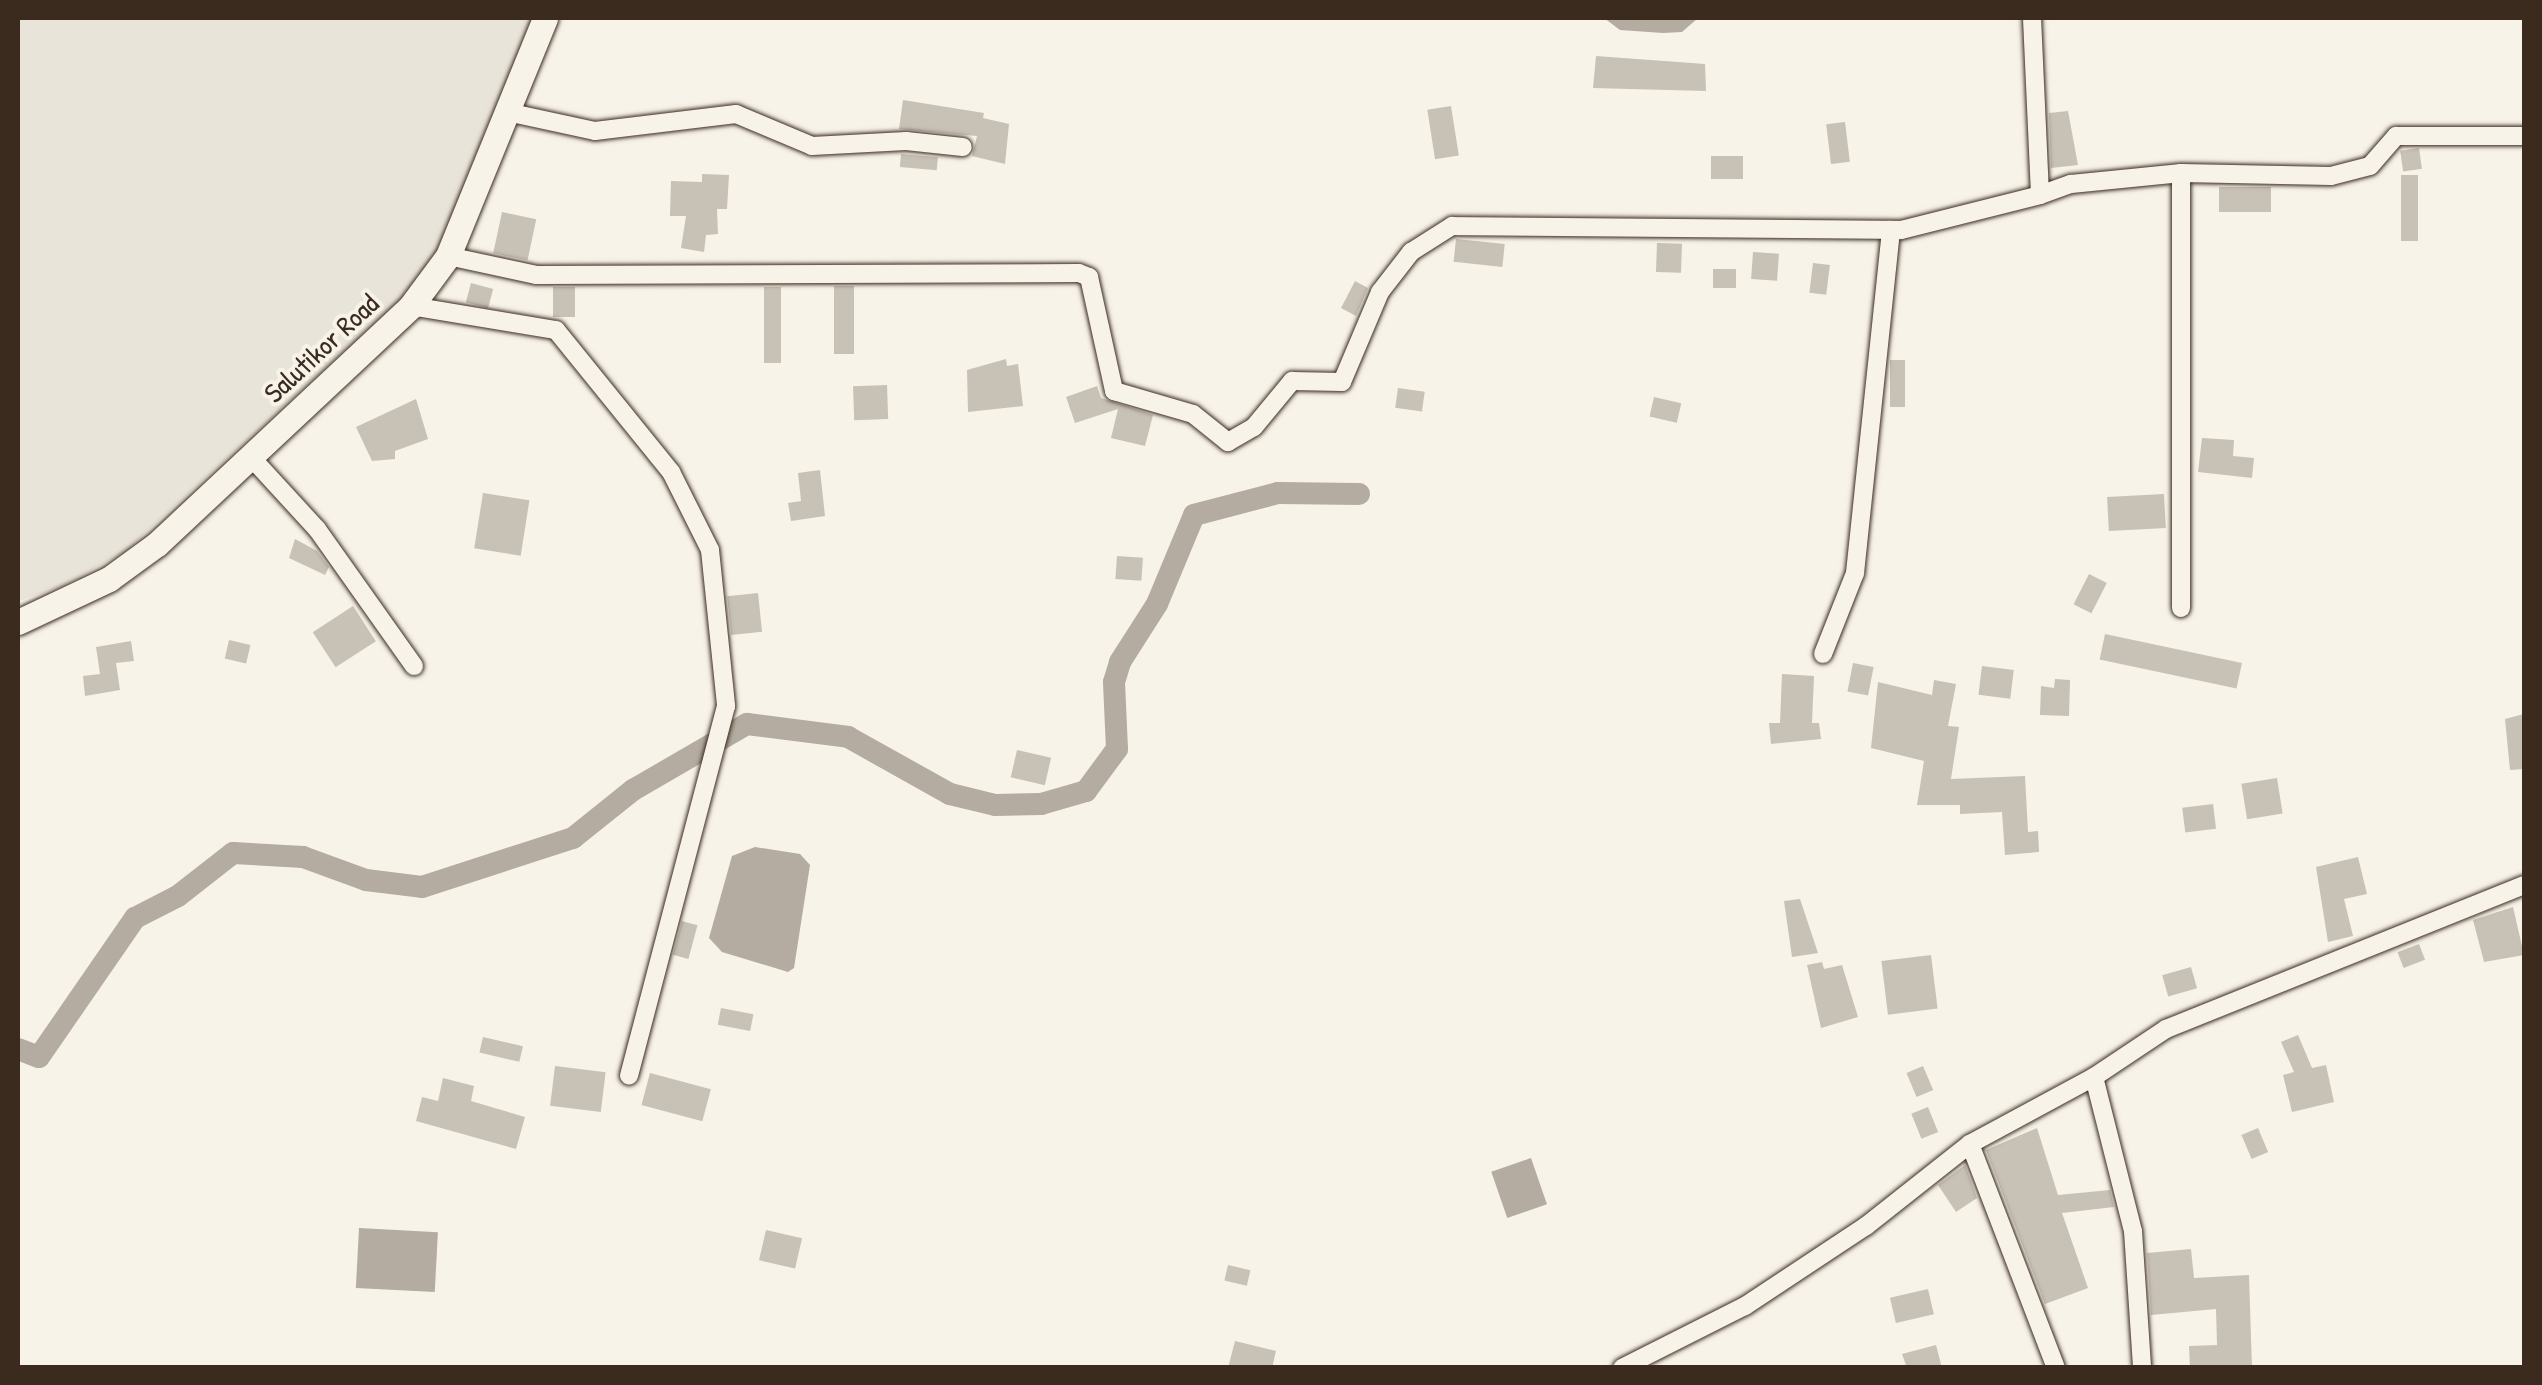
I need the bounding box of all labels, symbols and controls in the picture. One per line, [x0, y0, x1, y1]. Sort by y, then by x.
street label: Salutikor Road [257, 286, 385, 410]

